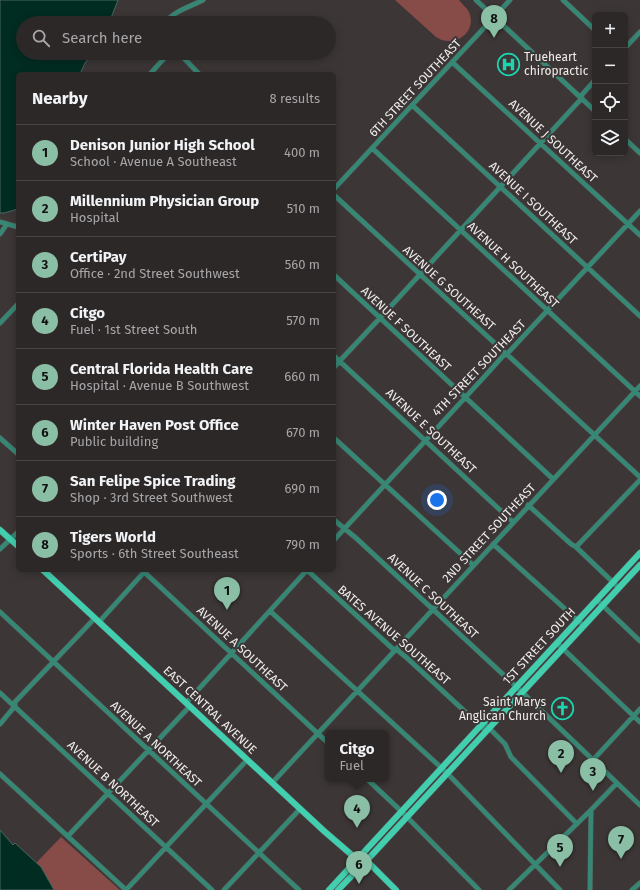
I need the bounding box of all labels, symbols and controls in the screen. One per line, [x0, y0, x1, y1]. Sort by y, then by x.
pin: 8 [481, 5, 507, 38]
map controls [592, 12, 628, 156]
button: + [592, 12, 628, 48]
search box [16, 16, 336, 60]
icon: search [30, 27, 52, 49]
text: Search here [62, 29, 142, 47]
street label: 6TH STREET SOUTHEAST [366, 36, 464, 140]
button: − [592, 48, 628, 84]
place label: Trueheart chiropractic [524, 50, 589, 78]
hospital icon: Trueheart chiropractic [496, 51, 522, 77]
button: locate [592, 84, 628, 120]
text: Nearby [32, 88, 87, 109]
text: 8 results [269, 91, 320, 106]
street label: AVENUE J SOUTHEAST [506, 97, 601, 186]
button: layers [592, 120, 628, 156]
text: Denison Junior High School [70, 136, 255, 154]
text: 1 [42, 145, 48, 160]
text: 400 m [284, 145, 320, 160]
text: School · Avenue A Southeast [70, 154, 237, 169]
street label: AVENUE I SOUTHEAST [486, 159, 580, 248]
text: Millennium Physician Group [70, 192, 259, 210]
text: 2 [42, 201, 48, 216]
text: 510 m [287, 201, 320, 216]
text: Hospital [70, 210, 119, 225]
street label: AVENUE H SOUTHEAST [464, 219, 562, 312]
street label: AVENUE G SOUTHEAST [400, 243, 499, 334]
text: CertiPay [70, 248, 127, 266]
text: 3 [42, 257, 48, 272]
text: 560 m [285, 257, 320, 272]
text: Office · 2nd Street Southwest [70, 266, 240, 281]
street label: AVENUE F SOUTHEAST [358, 284, 454, 375]
text: Citgo [70, 304, 105, 322]
text: 4 [41, 313, 49, 328]
text: 570 m [286, 313, 320, 328]
street label: 4TH STREET SOUTHEAST [429, 316, 529, 419]
text: Fuel · 1st Street South [70, 322, 197, 337]
text: Central Florida Health Care [70, 360, 253, 378]
text: 5 [42, 369, 48, 384]
text: 660 m [284, 369, 320, 384]
text: Hospital · Avenue B Southwest [70, 378, 249, 393]
street label: AVENUE E SOUTHEAST [383, 386, 480, 477]
text: Winter Haven Post Office [70, 416, 239, 434]
text: 6 [41, 425, 49, 440]
text: 670 m [286, 425, 320, 440]
text: Public building [70, 434, 158, 449]
text: San Felipe Spice Trading [70, 472, 236, 490]
street label: 2ND STREET SOUTHEAST [440, 480, 539, 585]
text: 7 [42, 481, 48, 496]
text: 690 m [285, 481, 320, 496]
text: Shop · 3rd Street Southwest [70, 490, 233, 505]
your location [427, 490, 447, 510]
text: Tigers World [70, 528, 156, 546]
text: 8 [41, 537, 49, 552]
text: 790 m [286, 537, 320, 552]
text: Sports · 6th Street Southeast [70, 546, 239, 561]
street label: AVENUE C SOUTHEAST [385, 551, 482, 642]
pin: 1 [214, 577, 240, 610]
street label: BATES AVENUE SOUTHEAST [335, 582, 454, 688]
street label: AVENUE A SOUTHEAST [194, 603, 291, 695]
street label: 1ST STREET SOUTH [500, 605, 578, 687]
street label: EAST CENTRAL AVENUE [161, 663, 259, 757]
place label: Saint Marys Anglican Church [459, 695, 546, 723]
church icon: Saint Marys Anglican Church [549, 696, 575, 722]
street label: AVENUE A NORTHEAST [108, 698, 205, 790]
popup [325, 730, 389, 782]
street label: AVENUE B NORTHEAST [64, 738, 162, 830]
text: Citgo [339, 740, 375, 758]
pin: 2 [548, 740, 574, 773]
text: Fuel [339, 758, 364, 773]
pin: 3 [580, 758, 606, 791]
pin: 4 [344, 795, 370, 828]
pin: 7 [608, 826, 634, 859]
pin: 5 [547, 834, 573, 867]
pin: 6 [346, 851, 372, 884]

